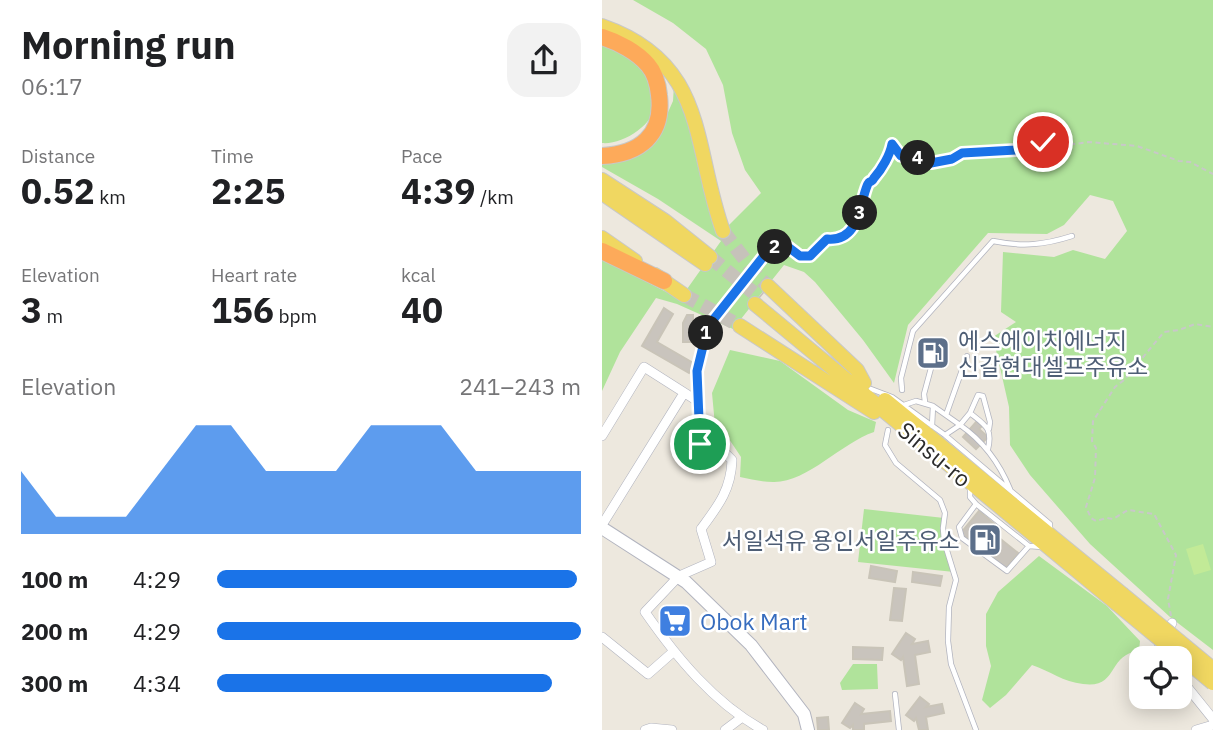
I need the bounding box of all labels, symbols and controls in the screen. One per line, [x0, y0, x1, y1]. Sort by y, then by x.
text: Morning run [21, 20, 236, 69]
button: share [507, 23, 581, 97]
text: 06:17 [21, 71, 83, 101]
pin [1013, 112, 1073, 172]
icon: check [1024, 123, 1062, 161]
pin: 4 [900, 140, 936, 176]
text: Distance [21, 144, 95, 168]
text: Time [211, 144, 254, 168]
text: Pace [401, 144, 442, 168]
text: 4 [912, 145, 923, 169]
text: 0.52 [21, 168, 95, 214]
text: 2:25 [211, 168, 286, 214]
text: 4:39 [401, 168, 476, 214]
text: km [95, 185, 126, 209]
text: /km [476, 185, 514, 209]
pin: 3 [842, 196, 878, 230]
text: 3 [854, 200, 865, 224]
pin: 2 [758, 230, 792, 264]
text: 2 [769, 234, 780, 258]
text: Elevation [21, 263, 100, 287]
text: Heart rate [211, 263, 297, 287]
text: kcal [401, 263, 436, 287]
text: 3 [21, 287, 42, 333]
text: 156 [211, 287, 274, 333]
text: 40 [401, 287, 443, 333]
text: m [42, 304, 63, 328]
text: bpm [274, 304, 317, 328]
pin: 1 [688, 316, 724, 350]
text: 1 [700, 320, 711, 344]
place label: 에스에이치에너지 신갈현대셀프주유소 [958, 325, 1148, 381]
fuel station icon: 에스에이치에너지 신갈현대셀프주유소 [914, 334, 952, 372]
text: Elevation [21, 371, 116, 401]
text: 241–243 m [459, 371, 581, 401]
pin [670, 414, 730, 474]
street label: Sinsu-ro [892, 415, 978, 493]
icon: arrive [681, 425, 719, 463]
fuel station icon: 서일석유 용인서일주유소 [966, 521, 1004, 559]
place label: 서일석유 용인서일주유소 [722, 525, 960, 555]
text: 100 m [21, 564, 88, 594]
text: 4:29 [133, 564, 181, 594]
supermarket icon: Obok Mart [656, 602, 694, 640]
place label: Obok Mart [700, 606, 808, 636]
text: 200 m [21, 616, 88, 646]
text: 4:29 [133, 616, 181, 646]
map controls [1129, 646, 1192, 709]
button: locate [1129, 646, 1192, 709]
text: 300 m [21, 668, 88, 698]
text: 4:34 [133, 668, 181, 698]

